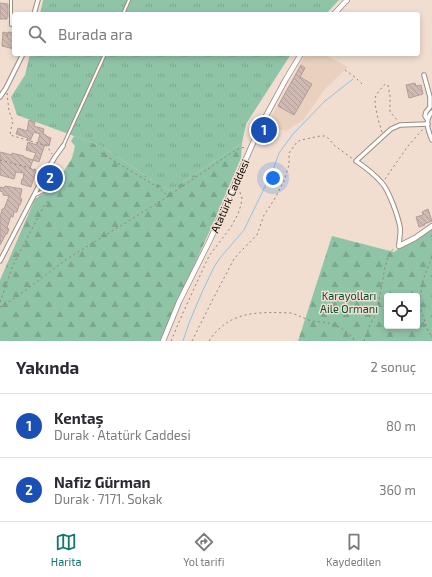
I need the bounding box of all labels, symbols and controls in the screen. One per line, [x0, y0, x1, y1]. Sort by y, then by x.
search box [12, 12, 420, 56]
icon: search [26, 23, 48, 45]
text: Burada ara [58, 25, 133, 43]
pin: 1 [251, 115, 277, 145]
street label: Atatürk Caddesi [208, 157, 252, 234]
pin: 2 [37, 163, 63, 193]
your location [263, 168, 283, 188]
park label: Karayolları Aile Ormanı [320, 289, 378, 315]
map controls [384, 293, 420, 329]
button: locate [384, 293, 420, 329]
text: Yakında [16, 357, 79, 377]
text: 2 sonuç [370, 359, 416, 375]
text: Kentaş [54, 409, 103, 427]
text: 1 [26, 418, 32, 434]
text: 80 m [386, 418, 416, 434]
text: Durak · Atatürk Caddesi [54, 427, 191, 443]
text: Nafiz Gürman [54, 473, 151, 491]
text: 2 [25, 482, 33, 498]
text: 360 m [379, 482, 416, 498]
text: Durak · 7171. Sokak [54, 491, 162, 507]
tab: Harita [51, 531, 82, 568]
tab: Yol tarifi [183, 531, 224, 568]
tab: Kaydedilen [326, 531, 381, 568]

